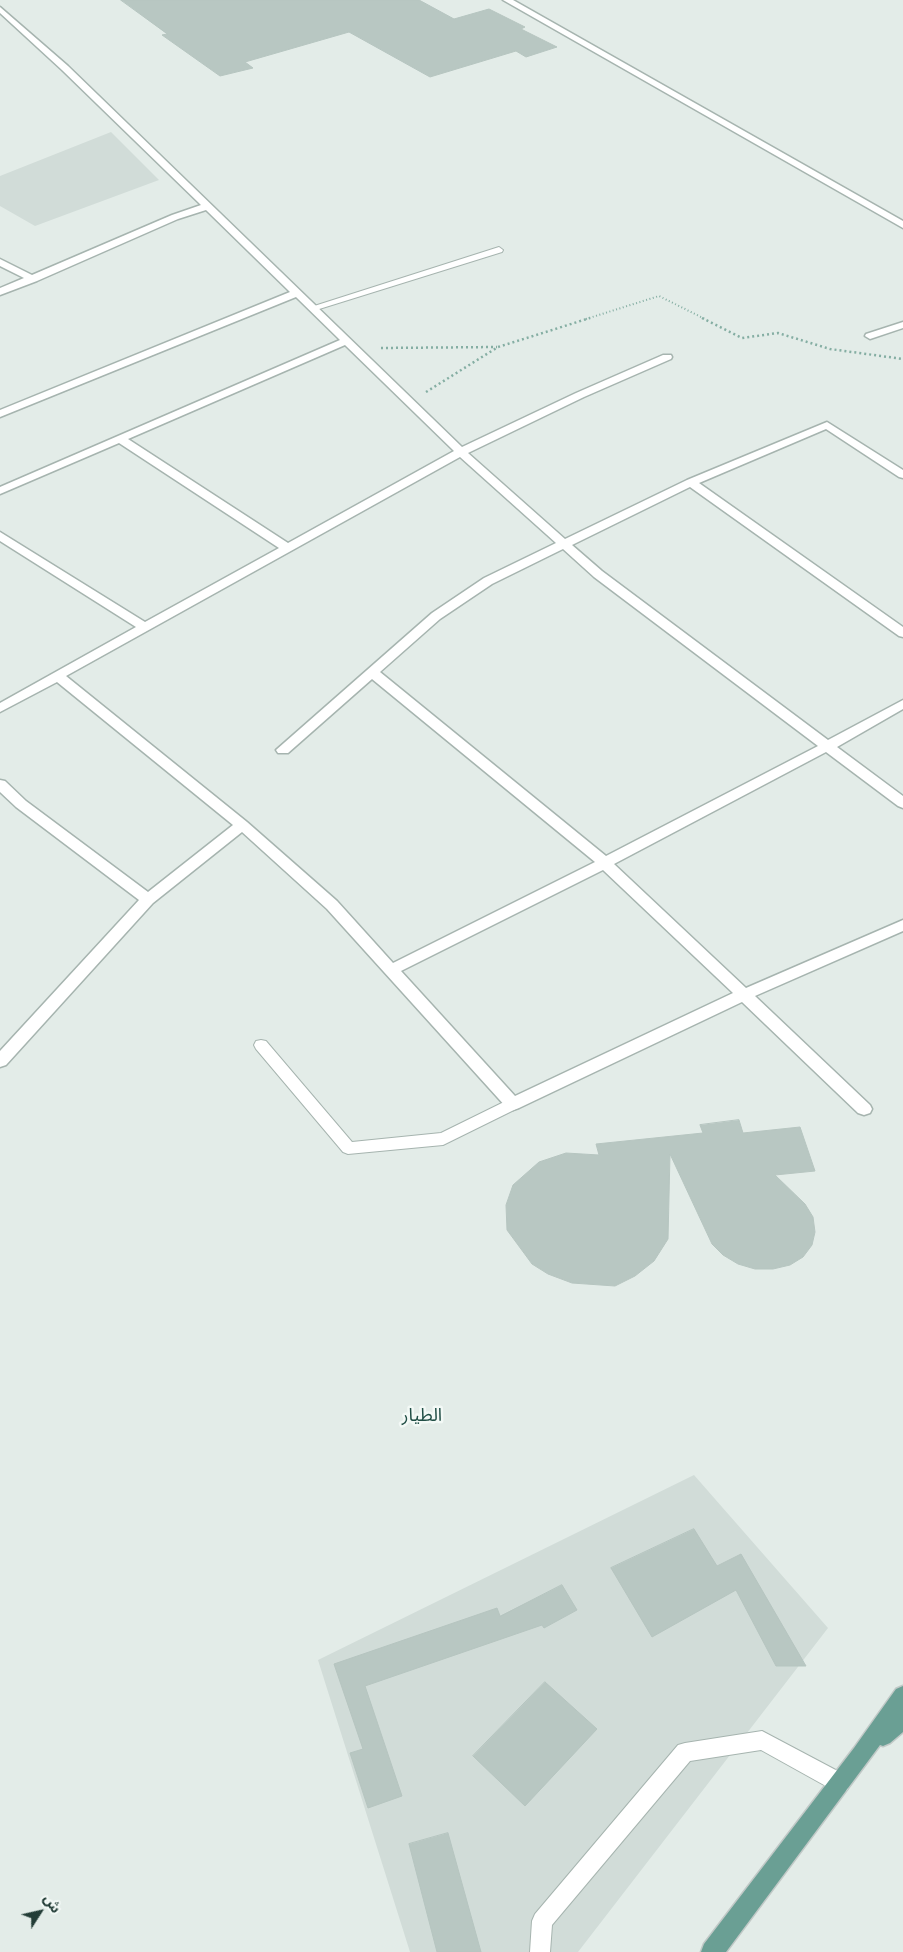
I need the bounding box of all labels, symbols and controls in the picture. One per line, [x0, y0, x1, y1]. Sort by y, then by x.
district label: الطيار [402, 1405, 442, 1427]
north arrow [15, 1887, 65, 1937]
text: ش [39, 1890, 65, 1916]

